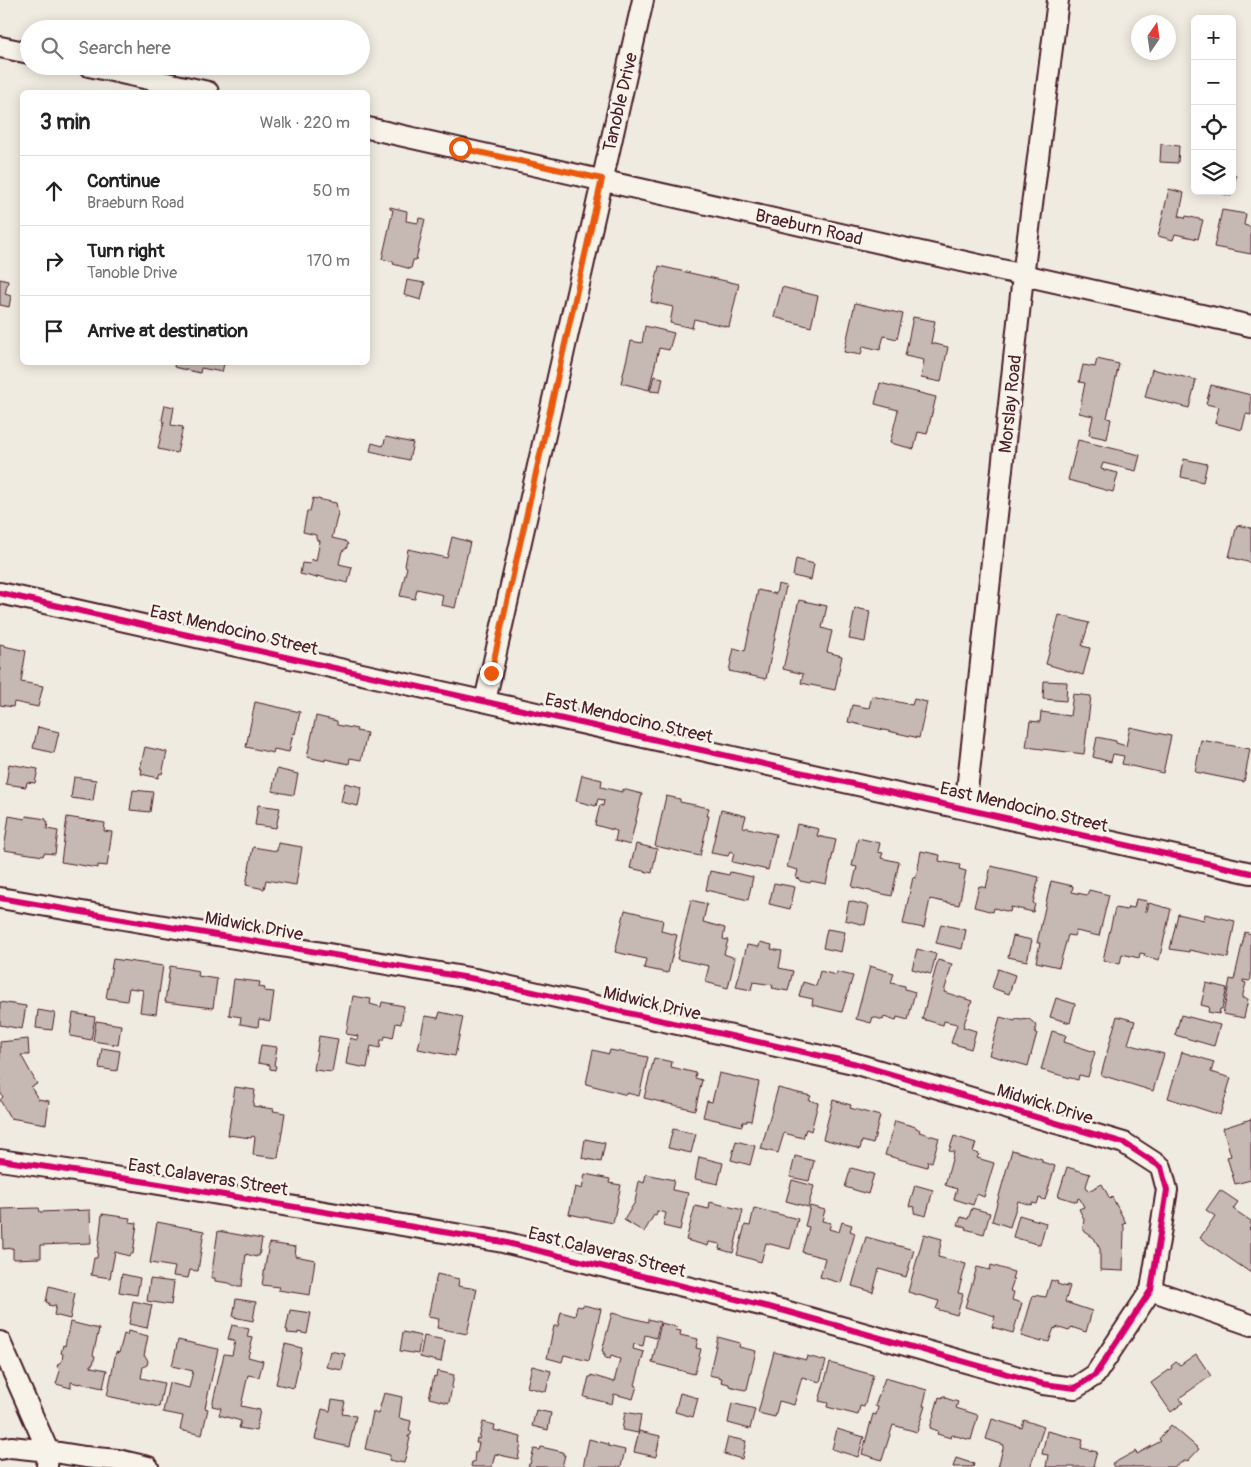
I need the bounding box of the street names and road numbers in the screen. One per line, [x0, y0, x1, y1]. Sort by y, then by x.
street label: Tanoble Drive [598, 50, 643, 154]
street label: Braeburn Road [753, 204, 865, 251]
street label: Morslay Road [994, 354, 1027, 454]
street label: East Mendocino Street [148, 600, 321, 661]
street label: East Mendocino Street [543, 688, 716, 749]
street label: East Mendocino Street [938, 777, 1111, 838]
street label: Midwick Drive [203, 907, 305, 946]
street label: Midwick Drive [601, 981, 703, 1026]
street label: Midwick Drive [994, 1079, 1096, 1130]
street label: East Calaveras Street [126, 1153, 290, 1202]
street label: East Calaveras Street [526, 1222, 689, 1283]

